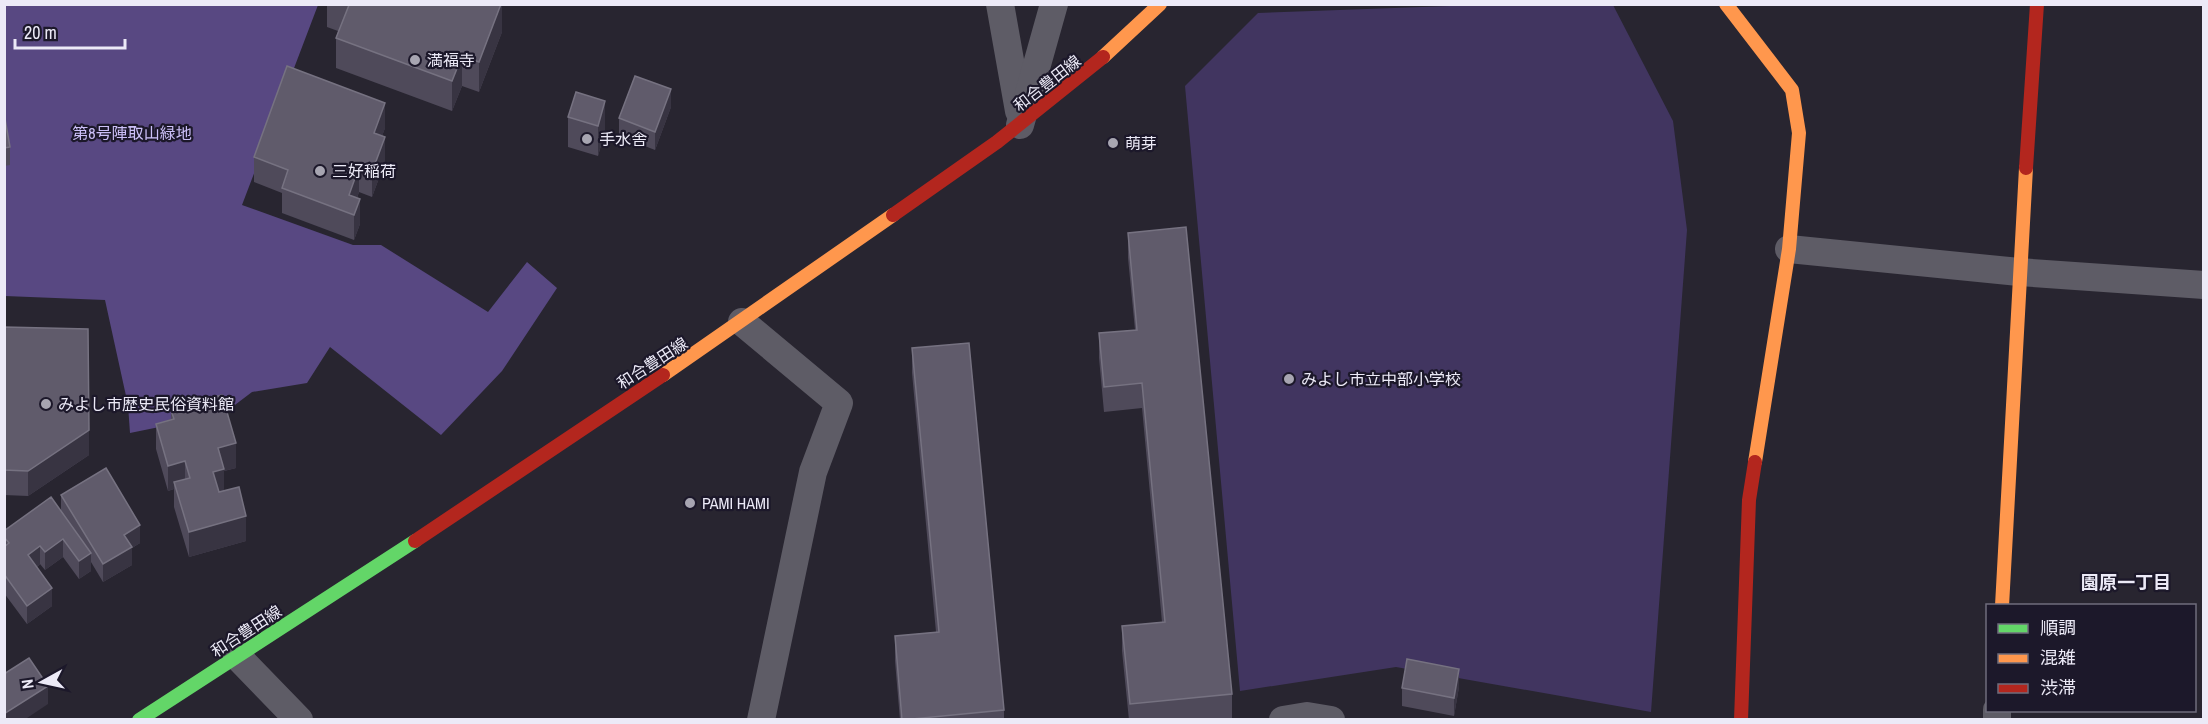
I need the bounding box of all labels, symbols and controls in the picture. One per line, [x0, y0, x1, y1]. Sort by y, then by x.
scale bar [15, 12, 124, 50]
text: 20 m [24, 20, 57, 45]
place label: 満福寺 [427, 49, 475, 71]
street label: 和合豊田線 [1009, 50, 1085, 116]
marker: 満福寺 [408, 53, 422, 67]
park label: 第8号陣取山緑地 [72, 122, 192, 144]
place label: 手水舎 [599, 128, 647, 150]
marker: 手水舎 [580, 132, 594, 146]
place label: 萌芽 [1125, 132, 1157, 154]
marker: 萌芽 [1106, 136, 1120, 150]
place label: 三好稲荷 [332, 160, 396, 182]
marker: 三好稲荷 [313, 164, 327, 178]
street label: 和合豊田線 [612, 332, 692, 394]
place label: みよし市立中部小学校 [1301, 368, 1461, 390]
marker: みよし市立中部小学校 [1282, 372, 1296, 386]
place label: みよし市歴史民俗資料館 [58, 393, 234, 415]
marker: みよし市歴史民俗資料館 [39, 397, 53, 411]
place label: PAMI HAMI [702, 492, 770, 514]
marker: PAMI HAMI [683, 496, 697, 510]
district label: 園原一丁目 [2081, 570, 2171, 595]
street label: 和合豊田線 [206, 600, 286, 662]
legend [1986, 604, 2196, 712]
text: 順調 [2040, 615, 2076, 640]
text: 混雑 [2040, 645, 2076, 670]
north arrow [12, 652, 72, 712]
text: 渋滞 [2040, 675, 2076, 700]
text: N [16, 678, 39, 690]

